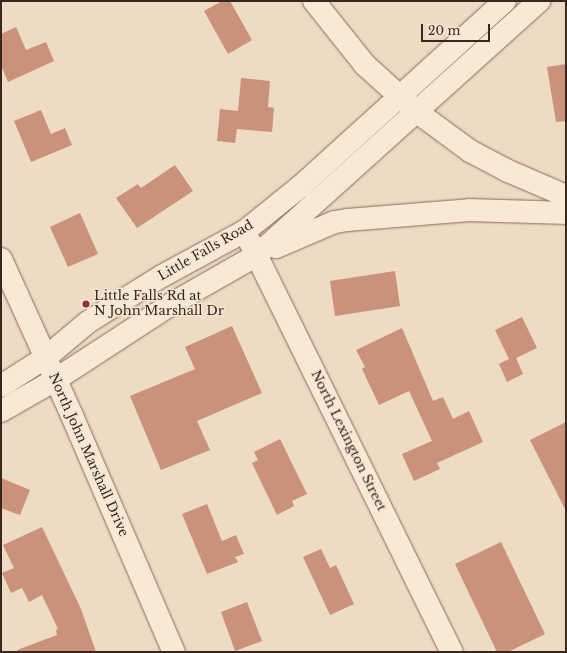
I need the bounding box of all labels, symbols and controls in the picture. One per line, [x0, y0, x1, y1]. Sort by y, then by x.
scale bar [423, 16, 492, 42]
text: 20 m [428, 23, 460, 38]
street label: Little Falls Road [156, 217, 256, 285]
place label: Little Falls Rd at N John Marshall Dr [94, 289, 224, 320]
marker: Little Falls Rd at N John Marshall Dr [81, 299, 91, 309]
street label: North Lexington Street [307, 368, 389, 514]
street label: North John Marshall Drive [45, 371, 131, 539]

